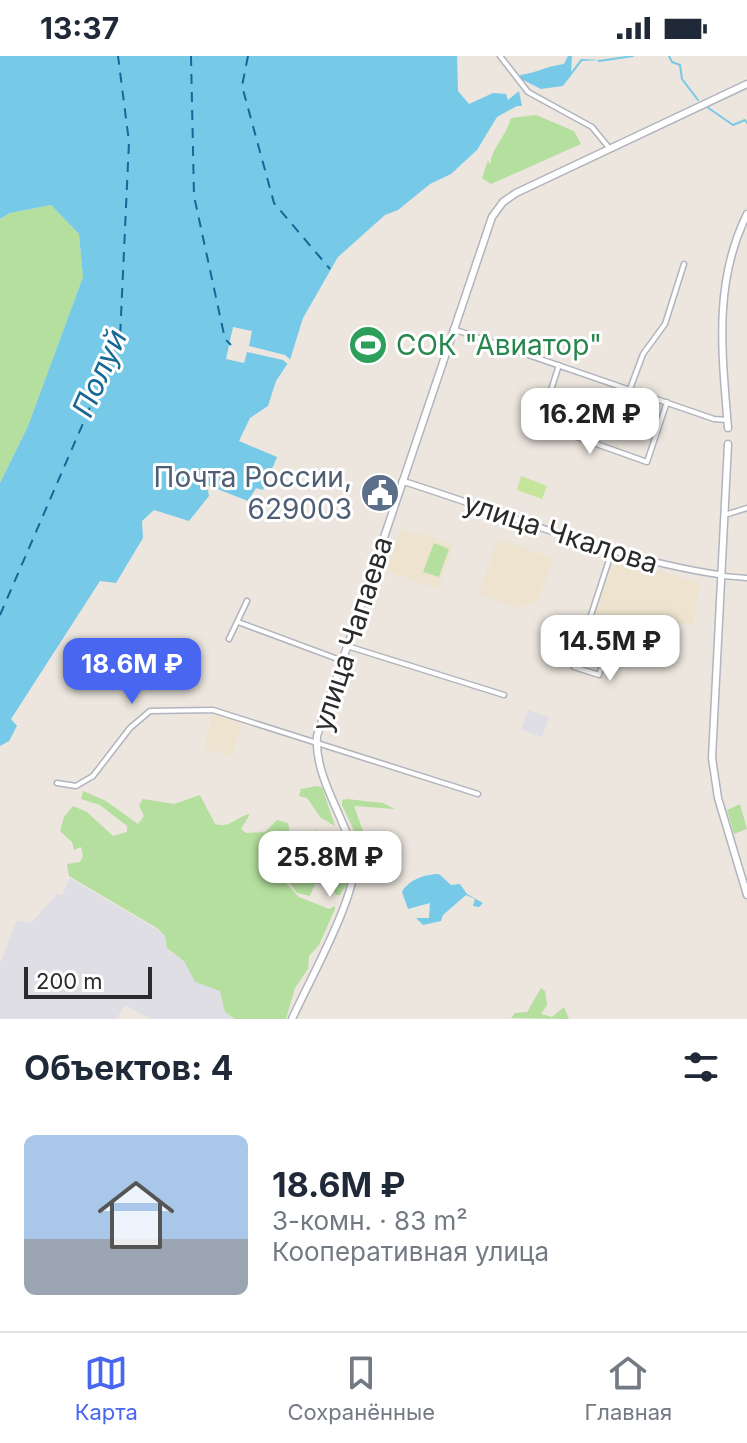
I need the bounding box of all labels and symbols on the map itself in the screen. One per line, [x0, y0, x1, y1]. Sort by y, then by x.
water label: Полуй [64, 324, 134, 422]
sports icon: СОК "Авиатор" [347, 324, 389, 366]
place label: СОК "Авиатор" [396, 328, 602, 362]
pin: 16.2M ₽ [516, 388, 664, 456]
place label: Почта России, 629003 [154, 460, 352, 526]
public building icon: Почта России, 629003 [359, 472, 401, 514]
street label: улица Чкалова [460, 486, 662, 580]
street label: улица Чапаева [304, 532, 400, 736]
pin: 14.5M ₽ [536, 615, 684, 683]
pin: 18.6M ₽ [58, 638, 206, 706]
pin: 25.8M ₽ [256, 831, 404, 899]
scale bar [24, 963, 152, 999]

